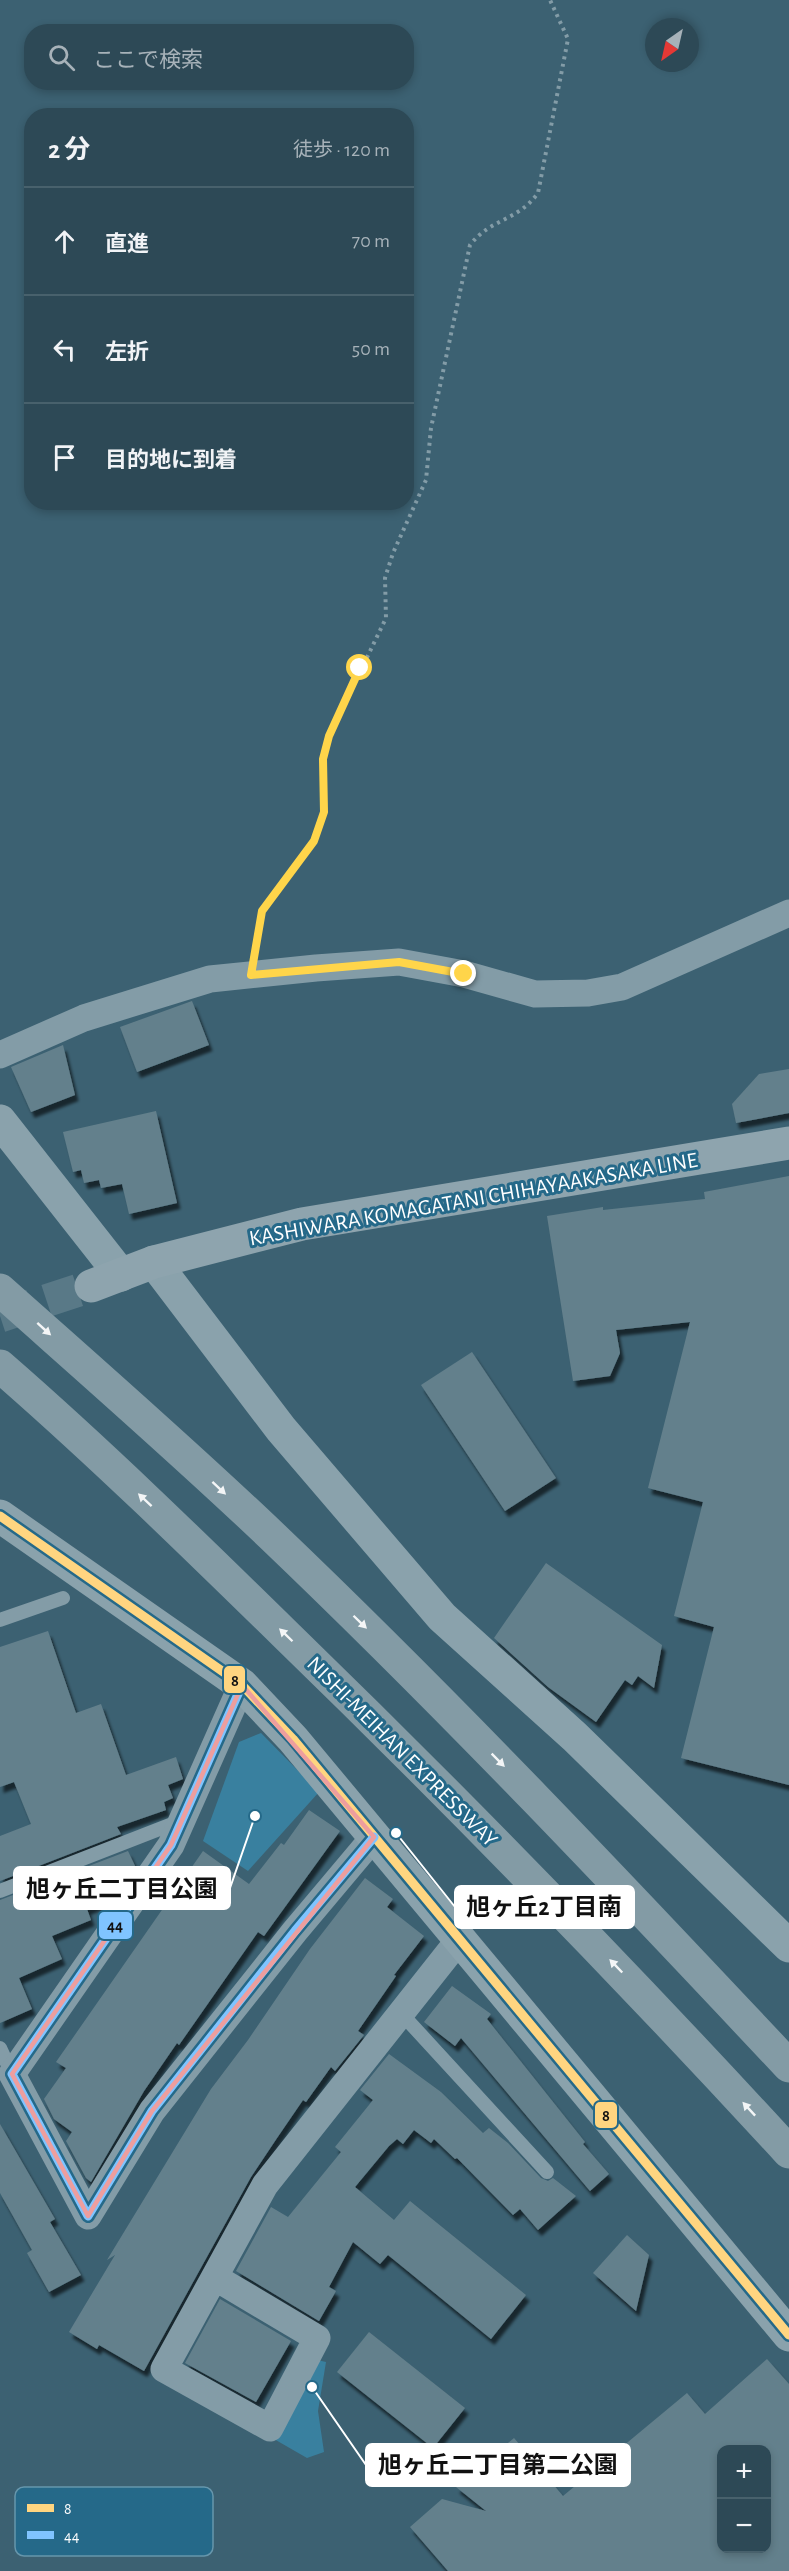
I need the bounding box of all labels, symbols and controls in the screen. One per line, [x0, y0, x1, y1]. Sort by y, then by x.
north arrow [645, 18, 699, 72]
search box [24, 24, 414, 90]
icon: search [45, 41, 78, 74]
text: ここで検索 [93, 49, 203, 71]
text: 2 分 [48, 137, 90, 163]
text: 徒歩 · 120 m [293, 140, 390, 160]
icon: ahead [48, 225, 81, 258]
text: 70 m [352, 231, 390, 251]
text: 直進 [105, 233, 149, 255]
icon: left [48, 333, 81, 366]
text: 50 m [352, 339, 390, 359]
text: 左折 [105, 341, 149, 363]
icon: arrive [48, 441, 81, 474]
text: 目的地に到着 [105, 449, 237, 471]
route start [346, 654, 372, 680]
route end [450, 960, 476, 986]
street label: KASHIWARA KOMAGATANI CHIHAYAAKASAKA LINE [247, 1149, 699, 1249]
one-way arrow [36, 1322, 51, 1336]
one-way arrow [212, 1481, 227, 1495]
one-way arrow [139, 1493, 153, 1507]
one-way arrow [353, 1615, 367, 1629]
one-way arrow [279, 1628, 293, 1642]
street label: NISHI-MEIHAN EXPRESSWAY [303, 1652, 502, 1851]
line badge: 8 [223, 1665, 246, 1694]
text: 8 [231, 1673, 239, 1689]
one-way arrow [491, 1753, 505, 1767]
callout: 旭ヶ丘二丁目公園 [14, 1867, 230, 1909]
text: 旭ヶ丘二丁目公園 [26, 1876, 218, 1902]
callout: 旭ヶ丘2丁目南 [455, 1886, 634, 1928]
text: 旭ヶ丘2丁目南 [466, 1894, 622, 1920]
line badge: 44 [98, 1911, 133, 1940]
text: 44 [107, 1918, 123, 1934]
one-way arrow [609, 1959, 623, 1974]
line badge: 8 [594, 2101, 618, 2129]
one-way arrow [742, 2101, 756, 2116]
text: 8 [602, 2108, 610, 2124]
callout: 旭ヶ丘二丁目第二公園 [366, 2444, 630, 2486]
map controls [717, 2445, 771, 2553]
button: + [717, 2445, 771, 2499]
text: 旭ヶ丘二丁目第二公園 [378, 2452, 618, 2478]
legend [15, 2487, 213, 2556]
button: − [717, 2499, 771, 2553]
text: 8 [64, 2501, 72, 2517]
text: 44 [64, 2528, 80, 2544]

